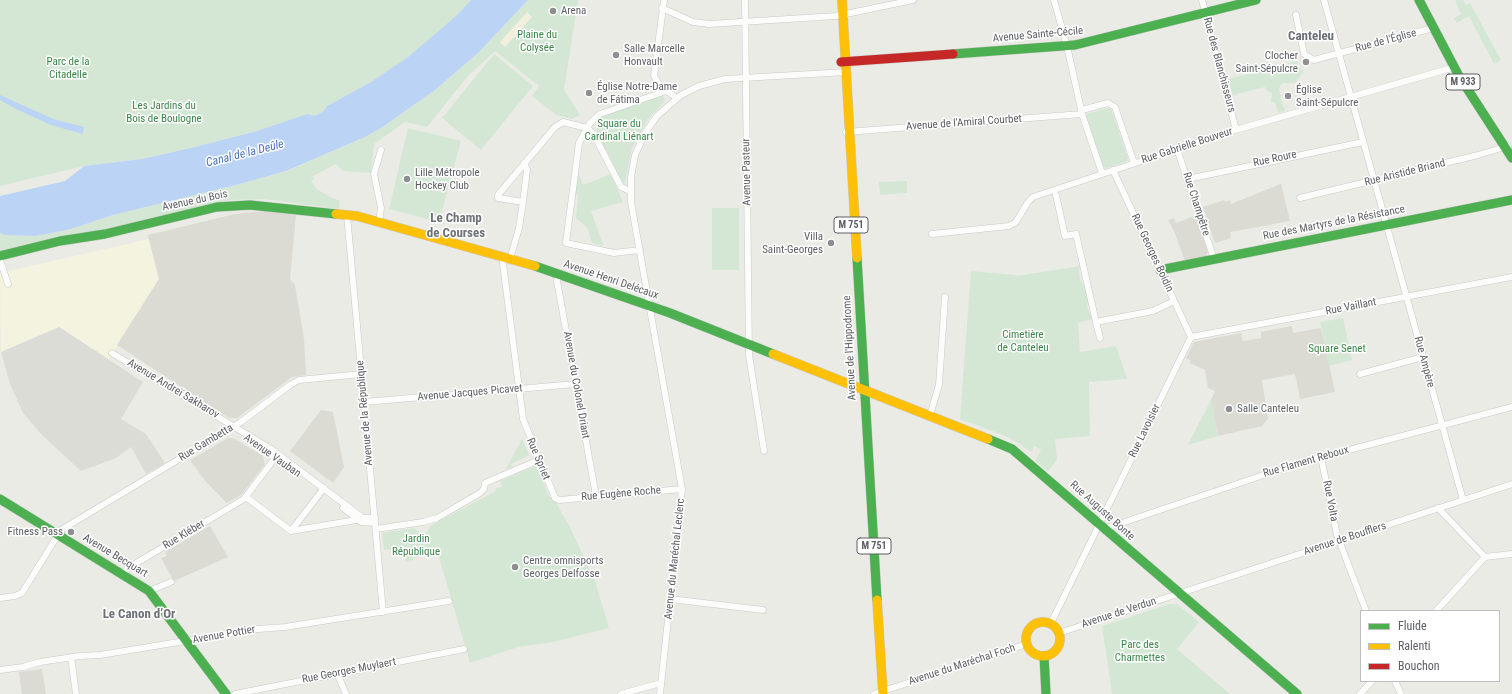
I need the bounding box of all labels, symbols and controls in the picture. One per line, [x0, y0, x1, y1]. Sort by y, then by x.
place label: Arena [561, 4, 586, 18]
marker: Arena [548, 6, 558, 16]
street label: Rue des Blanchisseurs [1200, 16, 1238, 114]
street label: Avenue Sainte-Cécile [992, 24, 1084, 46]
street label: Rue de l'Église [1354, 27, 1418, 55]
park label: Plaine du Colysée [517, 28, 557, 54]
district label: Canteleu [1288, 29, 1334, 45]
place label: Salle Marcelle Honvault [624, 42, 685, 68]
place label: Clocher Saint-Sépulcre [1236, 49, 1298, 75]
marker: Salle Marcelle Honvault [611, 50, 621, 60]
park label: Parc de la Citadelle [46, 55, 90, 81]
marker: Clocher Saint-Sépulcre [1301, 57, 1311, 67]
road number: M 933 [1446, 74, 1480, 90]
place label: Église Notre-Dame de Fátima [597, 80, 677, 106]
place label: Église Saint-Sépulcre [1296, 83, 1358, 109]
marker: Église Notre-Dame de Fátima [584, 88, 594, 98]
marker: Église Saint-Sépulcre [1283, 91, 1293, 101]
park label: Les Jardins du Bois de Boulogne [126, 99, 202, 125]
street label: Avenue de l'Amiral Courbet [906, 112, 1022, 134]
park label: Square du Cardinal Liénart [585, 117, 653, 143]
street label: Rue Gabrielle Bouveur [1140, 125, 1234, 167]
water label: Canal de la Deûle [205, 137, 285, 171]
street label: Avenue Pasteur [740, 138, 754, 206]
street label: Rue Roure [1252, 148, 1298, 170]
street label: Rue Aristide Briand [1363, 157, 1447, 189]
place label: Lille Métropole Hockey Club [415, 166, 480, 192]
street label: Rue Champêtre [1179, 170, 1213, 238]
marker: Lille Métropole Hockey Club [402, 174, 412, 184]
street label: Avenue du Bois [161, 188, 229, 214]
street label: Rue des Martyrs de la Résistance [1262, 203, 1406, 243]
district label: Le Champ de Courses [427, 211, 485, 242]
street label: Rue Georges Boidin [1128, 212, 1176, 294]
road number: M 751 [834, 217, 868, 233]
place label: Villa Saint-Georges [762, 230, 823, 256]
marker: Villa Saint-Georges [826, 238, 836, 248]
street label: Avenue Henri Delécaux [562, 258, 660, 302]
street label: Avenue de l'Hippodrome [841, 295, 859, 401]
street label: Rue Vaillant [1324, 296, 1378, 318]
park label: Cimetière de Canteleu [997, 328, 1049, 354]
street label: Avenue du Colonel Driant [560, 330, 592, 440]
street label: Rue Ampère [1411, 335, 1437, 389]
park label: Square Senet [1308, 342, 1366, 356]
street label: Avenue Andreï Sakharov [125, 356, 221, 422]
street label: Avenue de la République [354, 360, 376, 466]
street label: Avenue Jacques Picavet [417, 382, 523, 404]
street label: Rue Lavoisier [1126, 402, 1164, 460]
place label: Salle Canteleu [1237, 402, 1299, 416]
marker: Salle Canteleu [1224, 404, 1234, 414]
street label: Rue Gambetta [176, 422, 236, 464]
street label: Avenue Vauban [241, 431, 303, 481]
street label: Rue Spriet [523, 436, 553, 482]
street label: Rue Flament Reboux [1262, 443, 1350, 481]
street label: Rue Auguste Bonte [1067, 479, 1137, 543]
street label: Rue Volta [1320, 479, 1340, 523]
street label: Rue Eugène Roche [581, 484, 661, 504]
street label: Avenue du Maréchal Leclerc [662, 498, 688, 620]
street label: Rue Kléber [161, 517, 207, 553]
street label: Avenue de Boufflers [1302, 519, 1388, 559]
place label: Fitness Pass [8, 525, 63, 539]
marker: Fitness Pass [66, 527, 76, 537]
street label: Avenue Becquart [80, 531, 150, 581]
park label: Jardin République [392, 532, 440, 558]
road number: M 751 [857, 538, 891, 554]
place label: Centre omnisports Georges Delfosse [523, 554, 603, 580]
marker: Centre omnisports Georges Delfosse [510, 562, 520, 572]
street label: Avenue de Verdun [1080, 595, 1158, 631]
district label: Le Canon d’Or [103, 607, 175, 623]
legend [1360, 610, 1500, 682]
text: Fluide [1398, 619, 1427, 633]
street label: Avenue Pottier [192, 623, 256, 647]
park label: Parc des Charmettes [1115, 638, 1165, 664]
text: Ralenti [1398, 639, 1431, 653]
street label: Avenue du Maréchal Foch [907, 642, 1017, 688]
street label: Rue Georges Muylaert [301, 655, 397, 687]
text: Bouchon [1398, 659, 1440, 673]

